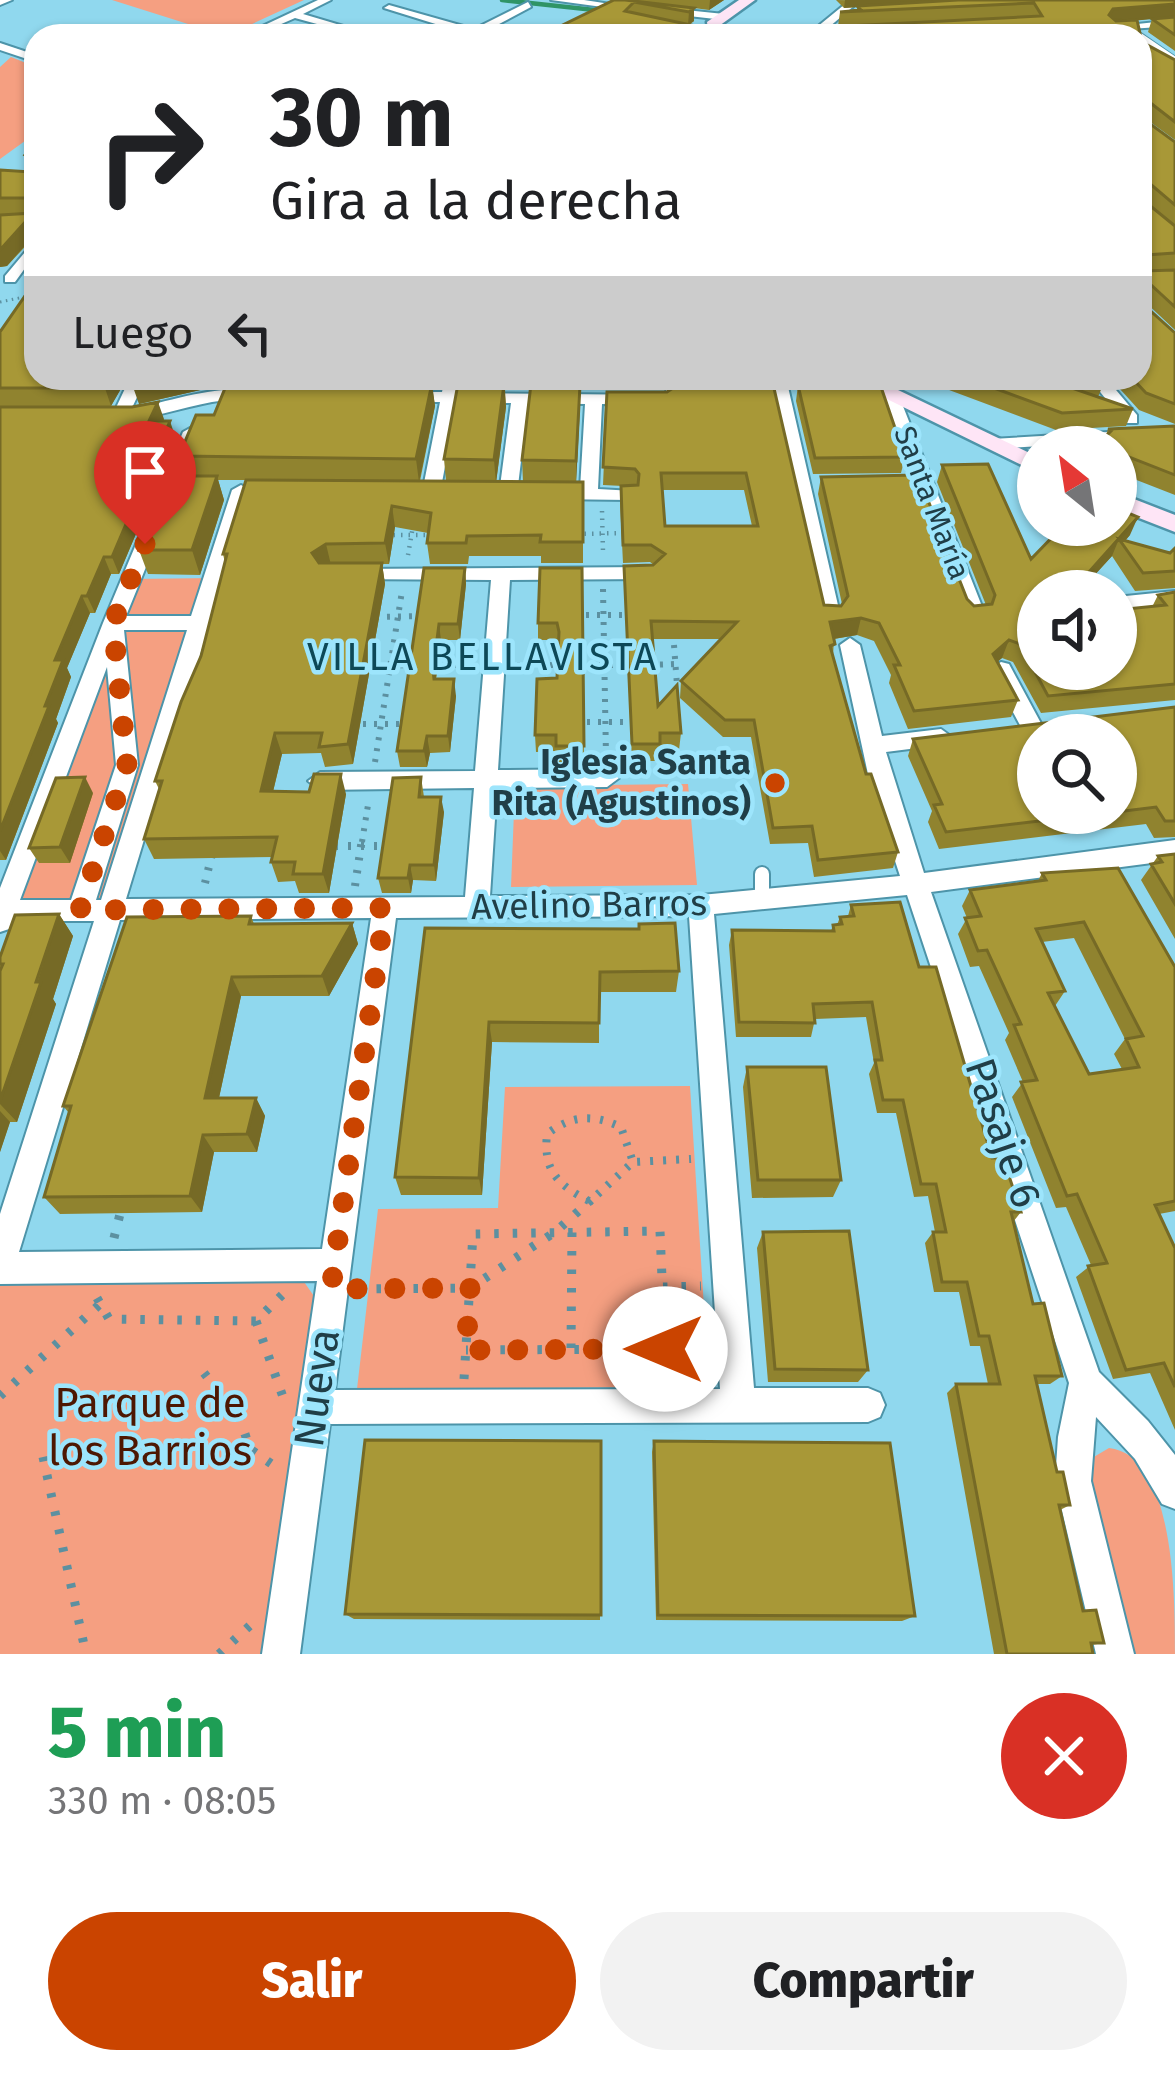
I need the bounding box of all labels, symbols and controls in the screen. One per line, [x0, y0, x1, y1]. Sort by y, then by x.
text: 30 m [270, 67, 454, 168]
icon: right [72, 72, 228, 228]
text: Gira a la derecha [270, 169, 682, 233]
icon: left [217, 300, 283, 366]
text: Luego [72, 306, 193, 360]
pin [94, 421, 196, 544]
street label: Santa María [886, 421, 978, 585]
north arrow [1017, 426, 1137, 546]
map controls [1017, 426, 1137, 834]
icon: arrive [112, 439, 178, 505]
button: sound [1017, 570, 1137, 690]
district label: VILLA BELLAVISTA [307, 634, 659, 680]
button: search [1017, 714, 1137, 834]
place label: Iglesia Santa Rita (Agustinos) [492, 740, 751, 825]
marker: Iglesia Santa Rita (Agustinos) [762, 770, 788, 796]
street label: Avelino Barros [471, 881, 707, 929]
street label: Pasaje 6 [954, 1052, 1052, 1214]
position arrow [602, 1286, 728, 1412]
street label: Nueva [284, 1326, 350, 1450]
park label: Parque de los Barrios [48, 1378, 252, 1476]
text: 5 min [48, 1690, 226, 1776]
button: close [1001, 1693, 1127, 1819]
text: 330 m · 08:05 [48, 1778, 276, 1824]
button: Salir [48, 1912, 576, 2050]
button: Compartir [600, 1912, 1127, 2050]

